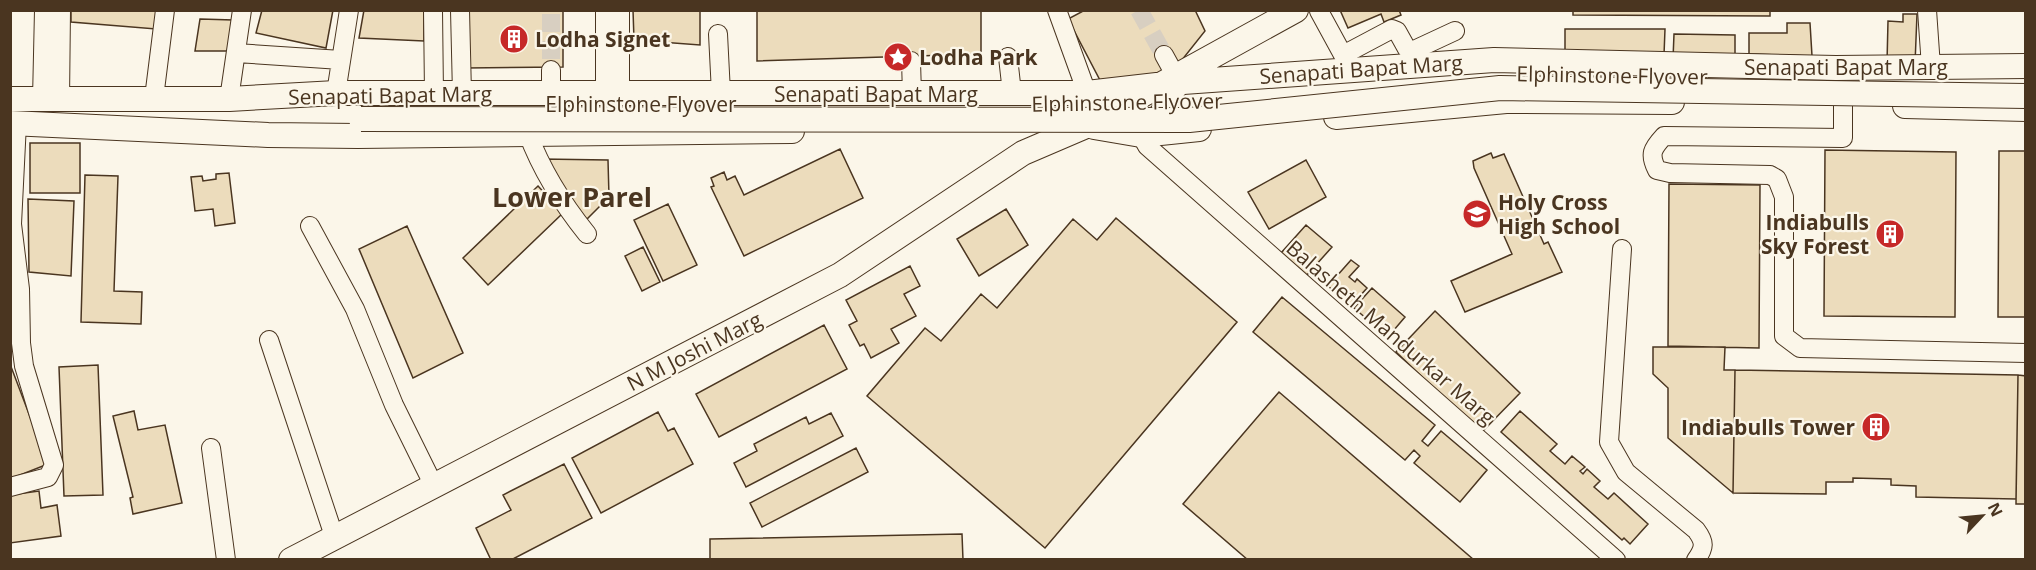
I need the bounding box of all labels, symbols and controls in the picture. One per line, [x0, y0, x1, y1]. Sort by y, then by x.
building icon: Lodha Signet [498, 23, 530, 55]
place label: Lodha Signet [535, 25, 670, 53]
place icon: Lodha Park [882, 41, 914, 73]
place label: Lodha Park [919, 43, 1039, 71]
street label: Senapati Bapat Marg [1258, 48, 1464, 90]
street label: Senapati Bapat Marg [1744, 53, 1948, 81]
street label: Elphinstone Flyover [1516, 59, 1708, 91]
street label: Senapati Bapat Marg [288, 79, 492, 111]
street label: Senapati Bapat Marg [774, 80, 978, 108]
street label: Elphinstone Flyover [1031, 86, 1223, 118]
street label: Elphinstone Flyover [545, 90, 737, 118]
district label: Lower Parel [492, 178, 652, 215]
place label: Holy Cross High School [1498, 188, 1620, 240]
school or university icon: Holy Cross High School [1461, 198, 1493, 230]
place label: Indiabulls Sky Forest [1761, 208, 1869, 260]
building icon: Indiabulls Sky Forest [1874, 218, 1906, 250]
street label: Balasheth Mandurkar Marg [1281, 234, 1501, 430]
street label: N M Joshi Marg [622, 305, 766, 397]
building icon: Indiabulls Tower [1860, 411, 1892, 443]
place label: Indiabulls Tower [1681, 413, 1855, 441]
north arrow [1952, 486, 2012, 546]
text: N [1983, 499, 2008, 520]

